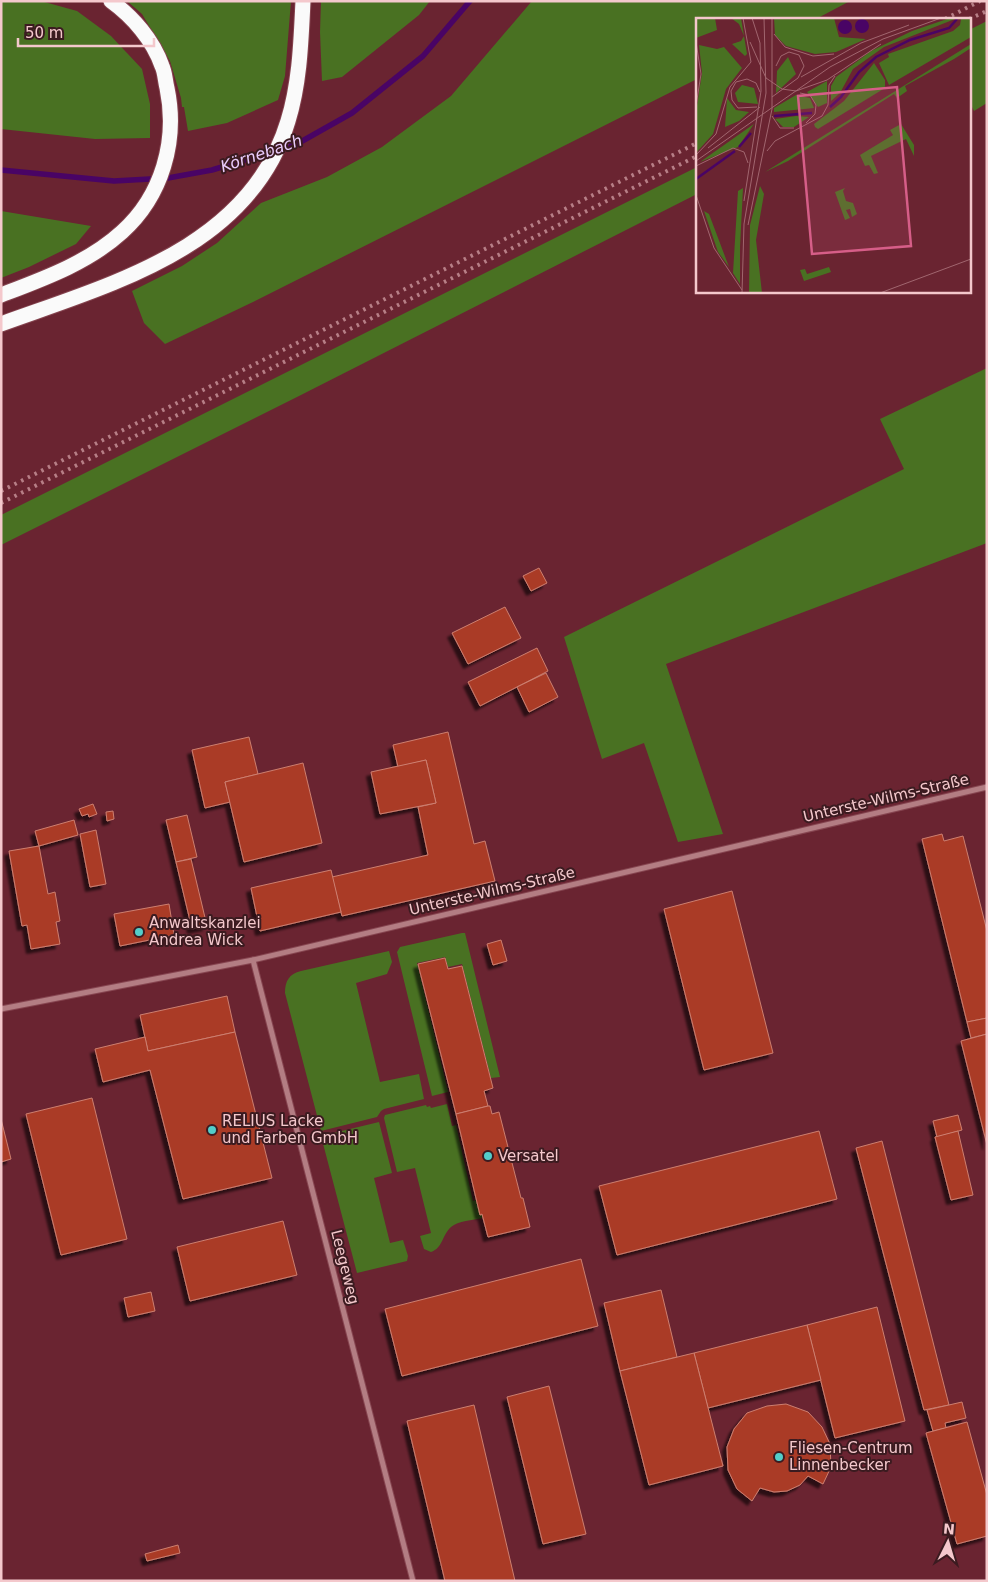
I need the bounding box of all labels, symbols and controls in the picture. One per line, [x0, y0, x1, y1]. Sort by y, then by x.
scale bar [18, 15, 154, 47]
inset map [696, 18, 970, 292]
text: 50 m [25, 24, 63, 42]
water label: Körnebach [218, 131, 305, 176]
street label: Unterste-Wilms-Straße [801, 770, 971, 826]
street label: Unterste-Wilms-Straße [407, 863, 577, 919]
place label: Anwaltskanzlei Andrea Wick [149, 914, 261, 949]
marker: Anwaltskanzlei Andrea Wick [133, 926, 145, 938]
place label: RELIUS Lacke und Farben GmbH [222, 1112, 358, 1147]
marker: RELIUS Lacke und Farben GmbH [206, 1124, 218, 1136]
place label: Versatel [498, 1147, 559, 1165]
marker: Versatel [482, 1150, 494, 1162]
street label: Leegeweg [327, 1228, 363, 1306]
place label: Fliesen-Centrum Linnenbecker [789, 1439, 913, 1474]
marker: Fliesen-Centrum Linnenbecker [773, 1451, 785, 1463]
north arrow [923, 1517, 973, 1567]
text: N [943, 1521, 956, 1538]

